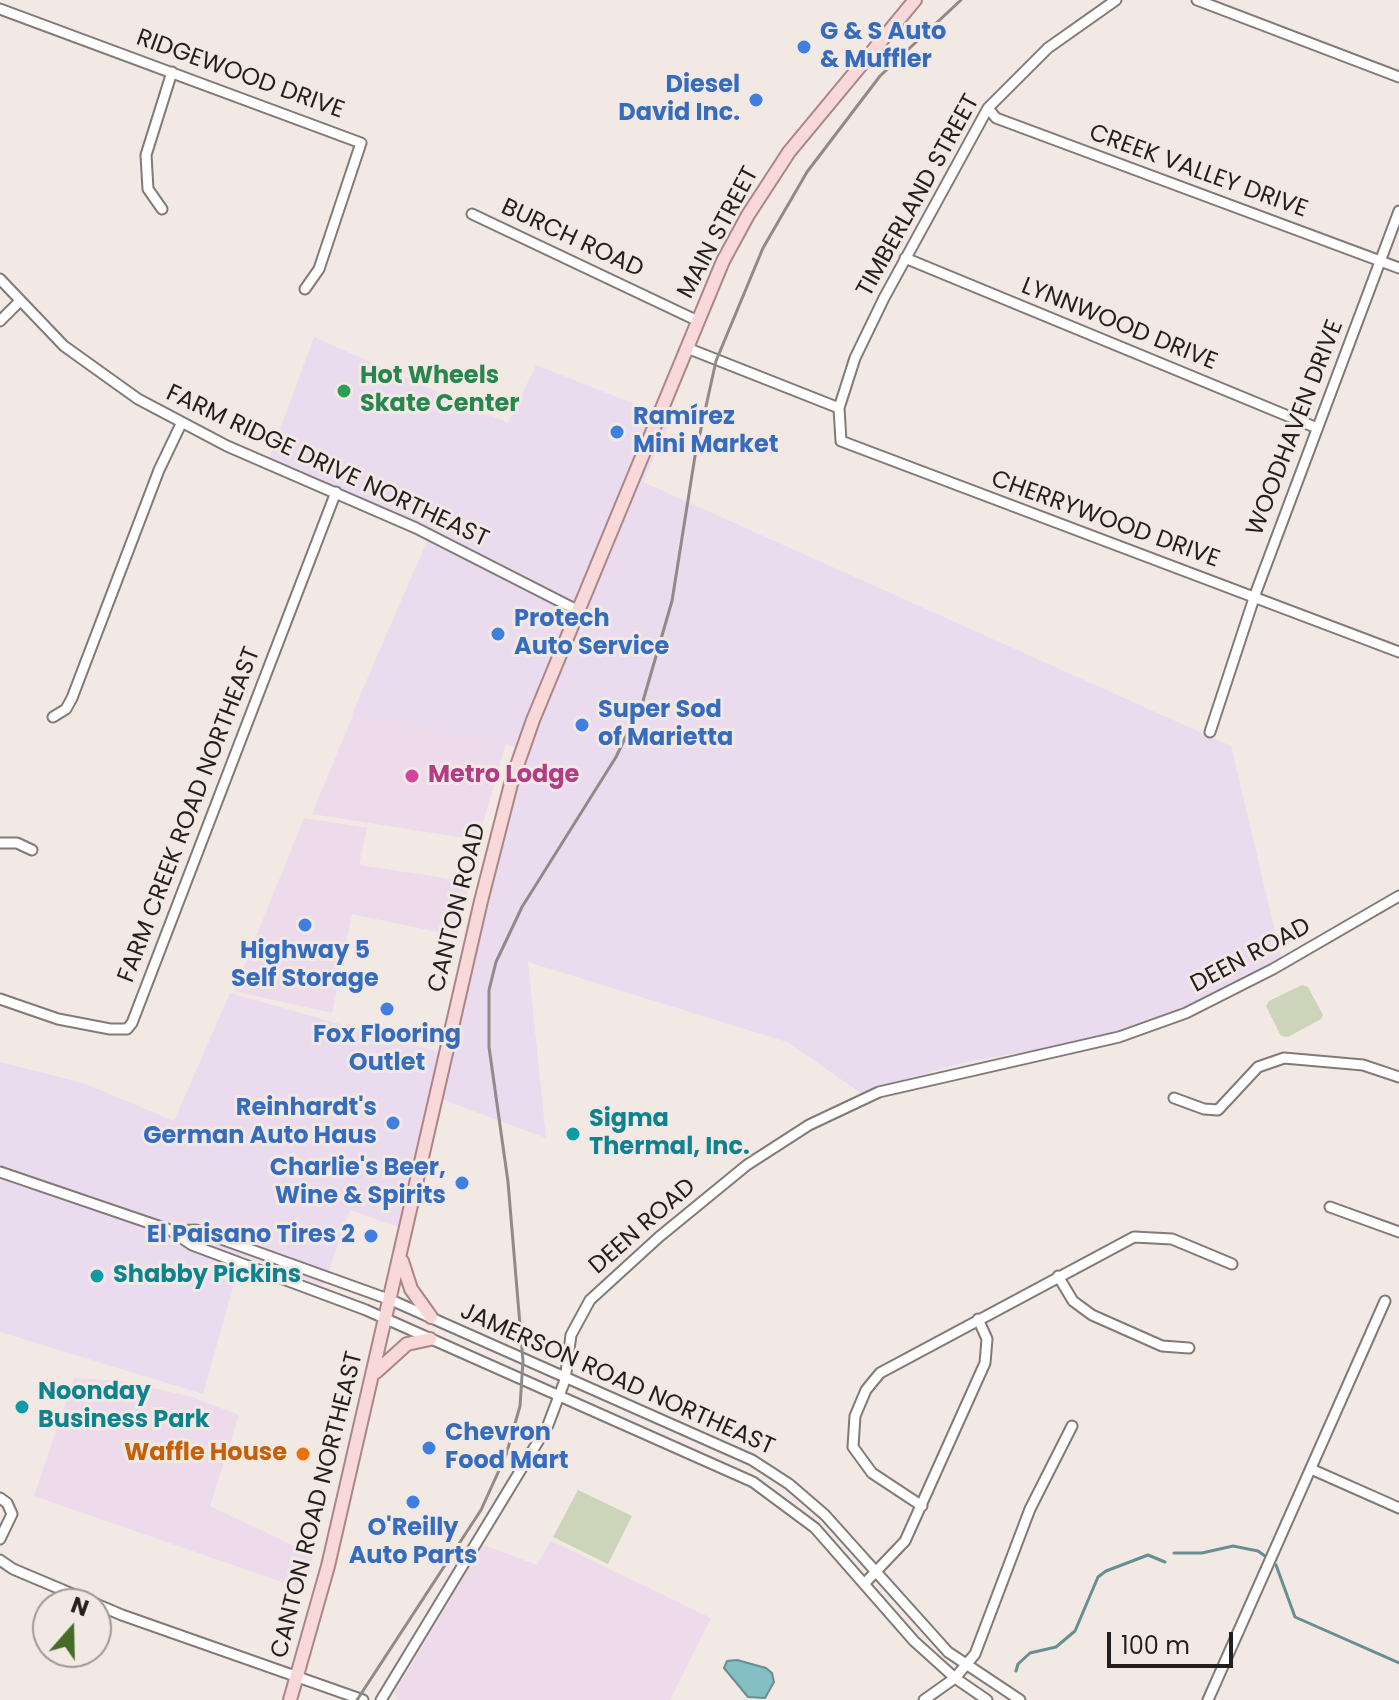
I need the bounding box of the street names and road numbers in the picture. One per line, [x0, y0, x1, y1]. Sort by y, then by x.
street label: RIDGEWOOD DRIVE [132, 24, 348, 126]
street label: TIMBERLAND STREET [851, 90, 987, 302]
street label: CREEK VALLEY DRIVE [1085, 119, 1311, 225]
street label: MAIN STREET [672, 162, 766, 304]
street label: BURCH ROAD [496, 193, 648, 285]
street label: LYNNWOOD DRIVE [1017, 273, 1221, 377]
street label: WOODHAVEN DRIVE [1242, 316, 1350, 540]
street label: FARM RIDGE DRIVE NORTHEAST [161, 379, 493, 555]
street label: CHERRYWOOD DRIVE [987, 465, 1223, 575]
street label: FARM CREEK ROAD NORTHEAST [113, 643, 267, 987]
street label: CANTON ROAD [423, 820, 493, 996]
street label: DEEN ROAD [1186, 912, 1316, 1000]
street label: DEEN ROAD [584, 1173, 702, 1281]
street label: JAMERSON ROAD NORTHEAST [455, 1297, 779, 1463]
street label: CANTON ROAD NORTHEAST [266, 1349, 370, 1661]

